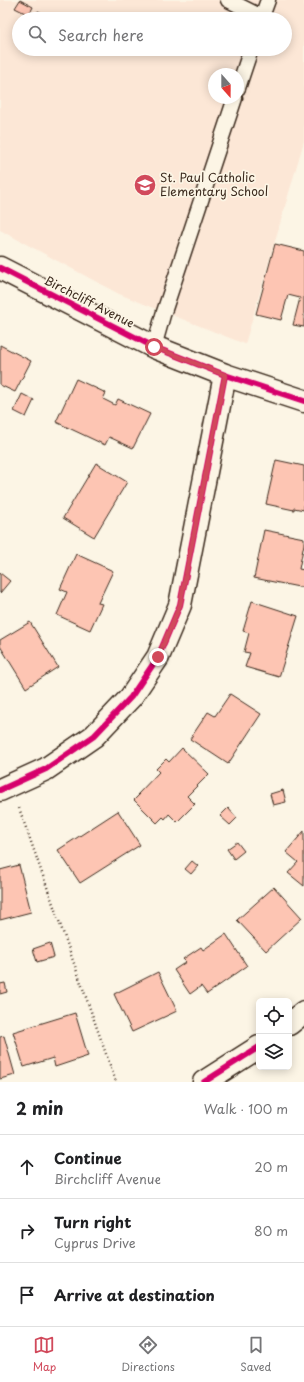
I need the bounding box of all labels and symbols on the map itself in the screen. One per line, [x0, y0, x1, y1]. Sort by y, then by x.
north arrow [208, 68, 244, 104]
place label: St. Paul Catholic Elementary School [160, 168, 268, 200]
school or university icon: St. Paul Catholic Elementary School [132, 172, 158, 198]
street label: Birchcliff Avenue [41, 271, 138, 332]
route start [145, 338, 163, 356]
route end [149, 648, 167, 666]

